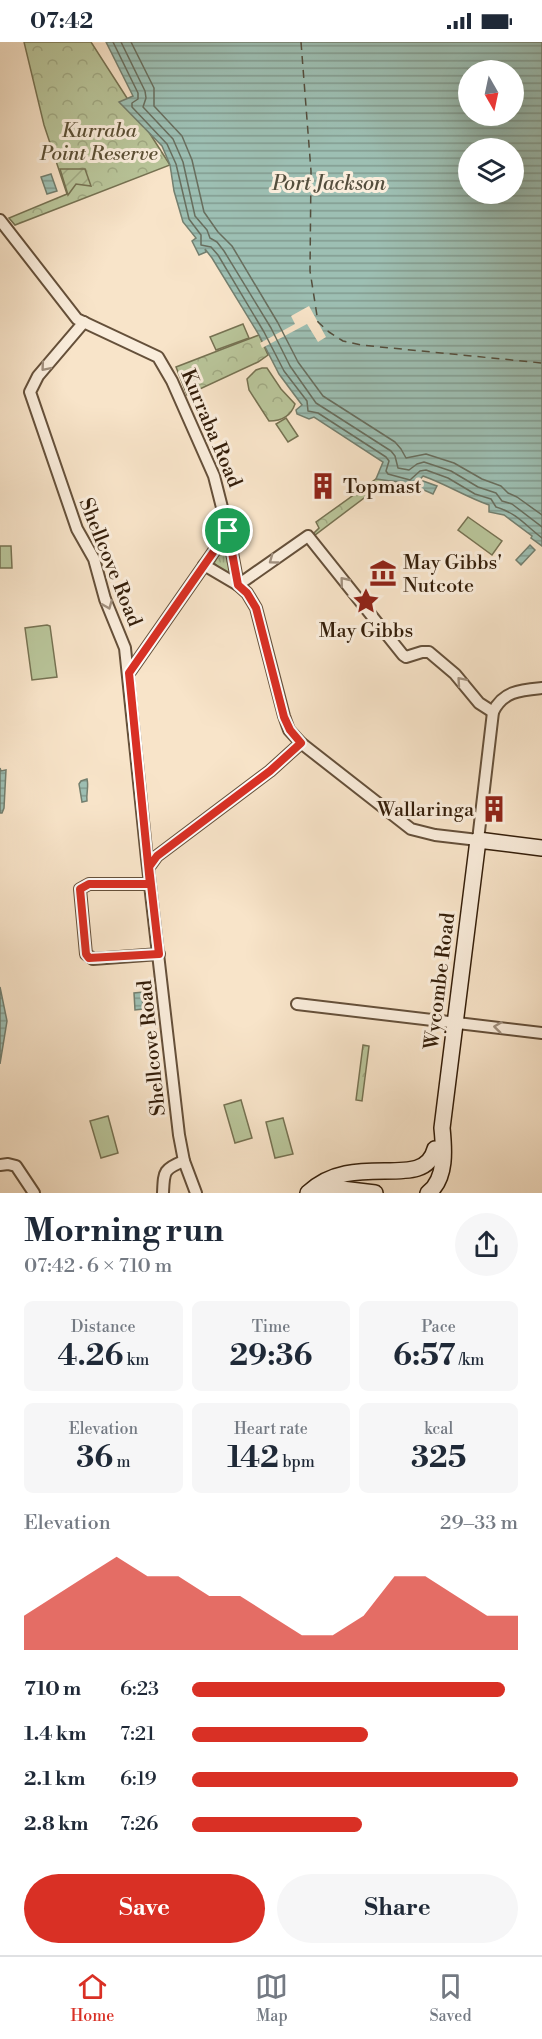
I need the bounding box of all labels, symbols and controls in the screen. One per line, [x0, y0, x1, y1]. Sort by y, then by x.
text: 07:42 [30, 8, 93, 35]
north arrow [458, 60, 524, 126]
map controls [458, 60, 524, 204]
park label: Kurraba Point Reserve [39, 119, 159, 167]
button: layers [458, 138, 524, 204]
water label: Port Jackson [271, 171, 386, 197]
one-way arrow [42, 360, 53, 371]
street label: Kurraba Road [174, 366, 247, 492]
building icon: Topmast [308, 471, 338, 501]
place label: Topmast [343, 475, 422, 500]
street label: Shellcove Road [72, 495, 147, 631]
pin [202, 505, 253, 556]
icon: arrive [211, 514, 244, 547]
place label: May Gibbs' Nutcote [403, 551, 502, 599]
one-way arrow [268, 553, 279, 564]
museum icon: May Gibbs' Nutcote [368, 558, 398, 588]
one-way arrow [341, 577, 352, 588]
place icon: May Gibbs [351, 586, 381, 616]
one-way arrow [101, 599, 113, 610]
place label: May Gibbs [319, 619, 413, 644]
one-way arrow [458, 677, 469, 688]
building icon: Wallaringa [479, 794, 509, 824]
place label: Wallaringa [376, 798, 475, 823]
street label: Wycombe Road [420, 911, 461, 1052]
street label: Shellcove Road [133, 978, 172, 1117]
one-way arrow [494, 1022, 503, 1034]
text: Morning run [24, 1211, 224, 1252]
button: share [455, 1213, 518, 1276]
text: 07:42 · 6 × 710 m [24, 1254, 172, 1279]
text: Distance [71, 1317, 136, 1337]
text: Time [252, 1317, 290, 1337]
text: Pace [421, 1317, 456, 1337]
text: 4.26 [58, 1337, 123, 1375]
text: 29:36 [230, 1337, 312, 1375]
text: 6:57 [393, 1337, 456, 1375]
text: km [123, 1350, 149, 1370]
text: /km [456, 1350, 484, 1370]
text: Elevation [69, 1419, 138, 1439]
text: Heart rate [234, 1419, 308, 1439]
text: kcal [424, 1419, 453, 1439]
text: 36 [76, 1439, 113, 1477]
text: 142 [227, 1439, 279, 1477]
text: 325 [411, 1439, 466, 1477]
text: m [113, 1452, 130, 1472]
text: bpm [279, 1452, 315, 1472]
text: Elevation [24, 1511, 111, 1536]
text: 29–33 m [440, 1511, 518, 1536]
text: 710 m [24, 1677, 81, 1702]
text: 6:23 [120, 1677, 159, 1702]
text: 1.4 km [24, 1722, 86, 1747]
text: 7:21 [120, 1722, 155, 1747]
text: 2.1 km [24, 1767, 86, 1792]
text: 6:19 [120, 1767, 157, 1792]
text: 2.8 km [24, 1812, 88, 1837]
text: 7:26 [120, 1812, 158, 1837]
button: Save [24, 1874, 265, 1943]
button: Share [277, 1874, 518, 1943]
tab: Home [71, 1970, 114, 2026]
tab: Map [255, 1970, 288, 2026]
tab: Saved [429, 1970, 471, 2026]

